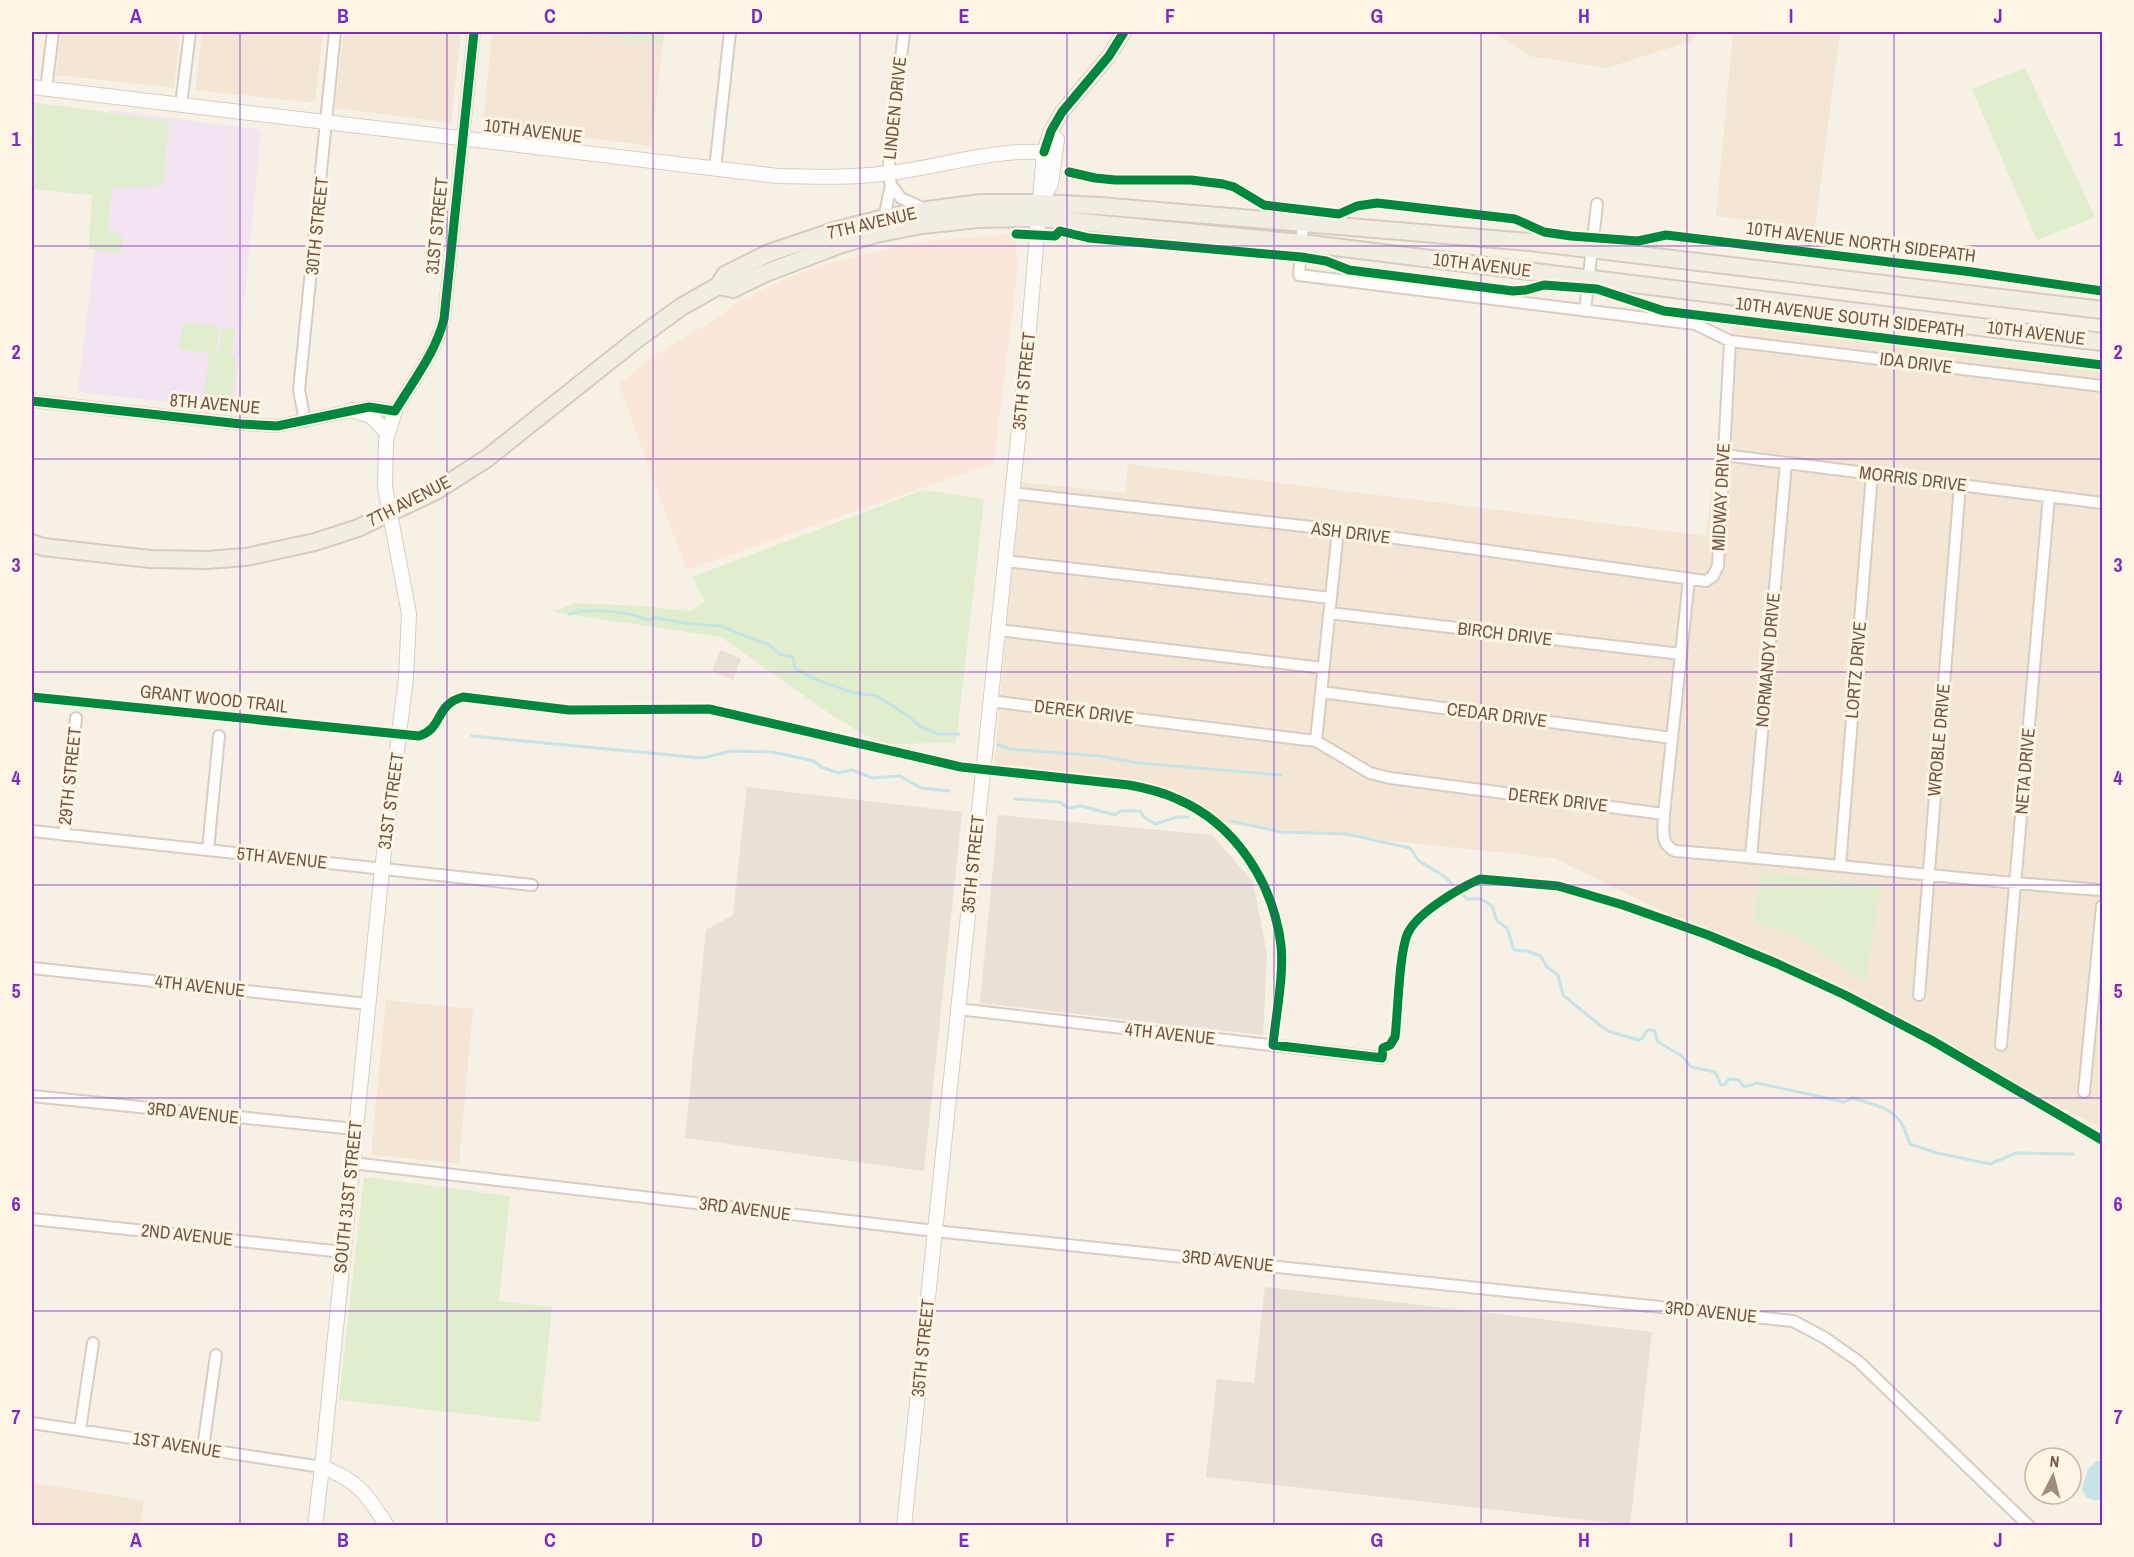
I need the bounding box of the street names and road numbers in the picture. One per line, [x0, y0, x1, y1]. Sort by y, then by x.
street label: LINDEN DRIVE [877, 55, 912, 161]
street label: 10TH AVENUE [482, 112, 584, 149]
street label: 30TH STREET [299, 176, 334, 276]
street label: 31ST STREET [419, 176, 454, 276]
street label: 7TH AVENUE [825, 200, 919, 245]
street label: 10TH AVENUE NORTH SIDEPATH [1745, 215, 1977, 268]
street label: 10TH AVENUE [1431, 246, 1533, 283]
street label: 10TH AVENUE SOUTH SIDEPATH [1734, 290, 1966, 343]
street label: 10TH AVENUE [1985, 314, 2087, 351]
street label: 35TH STREET [1006, 331, 1041, 431]
street label: IDA DRIVE [1878, 346, 1954, 379]
street label: 8TH AVENUE [169, 387, 261, 420]
street label: MIDWAY DRIVE [1705, 442, 1736, 552]
street label: MORRIS DRIVE [1858, 459, 1968, 498]
street label: 7TH AVENUE [363, 469, 455, 532]
street label: ASH DRIVE [1309, 515, 1392, 550]
street label: NORMANDY DRIVE [1749, 592, 1786, 728]
street label: BIRCH DRIVE [1456, 615, 1554, 652]
street label: LORTZ DRIVE [1839, 620, 1872, 720]
street label: GRANT WOOD TRAIL [139, 678, 289, 719]
street label: WROBLE DRIVE [1921, 682, 1956, 797]
street label: DEREK DRIVE [1033, 693, 1135, 730]
street label: CEDAR DRIVE [1445, 696, 1549, 733]
street label: 29TH STREET [52, 726, 87, 826]
street label: NETA DRIVE [2008, 727, 2041, 815]
street label: 31ST STREET [371, 751, 410, 851]
street label: DEREK DRIVE [1507, 781, 1609, 818]
street label: 35TH STREET [955, 814, 990, 914]
street label: 5TH AVENUE [236, 840, 329, 875]
street label: 4TH AVENUE [154, 968, 247, 1003]
street label: 4TH AVENUE [1124, 1016, 1217, 1051]
street label: 3RD AVENUE [146, 1095, 240, 1130]
street label: SOUTH 31ST STREET [327, 1119, 368, 1274]
street label: 3RD AVENUE [698, 1190, 792, 1227]
street label: 2ND AVENUE [140, 1217, 234, 1252]
street label: 3RD AVENUE [1181, 1243, 1275, 1278]
street label: 3RD AVENUE [1664, 1294, 1758, 1329]
street label: 35TH STREET [905, 1298, 940, 1398]
street label: 1ST AVENUE [131, 1425, 223, 1464]

